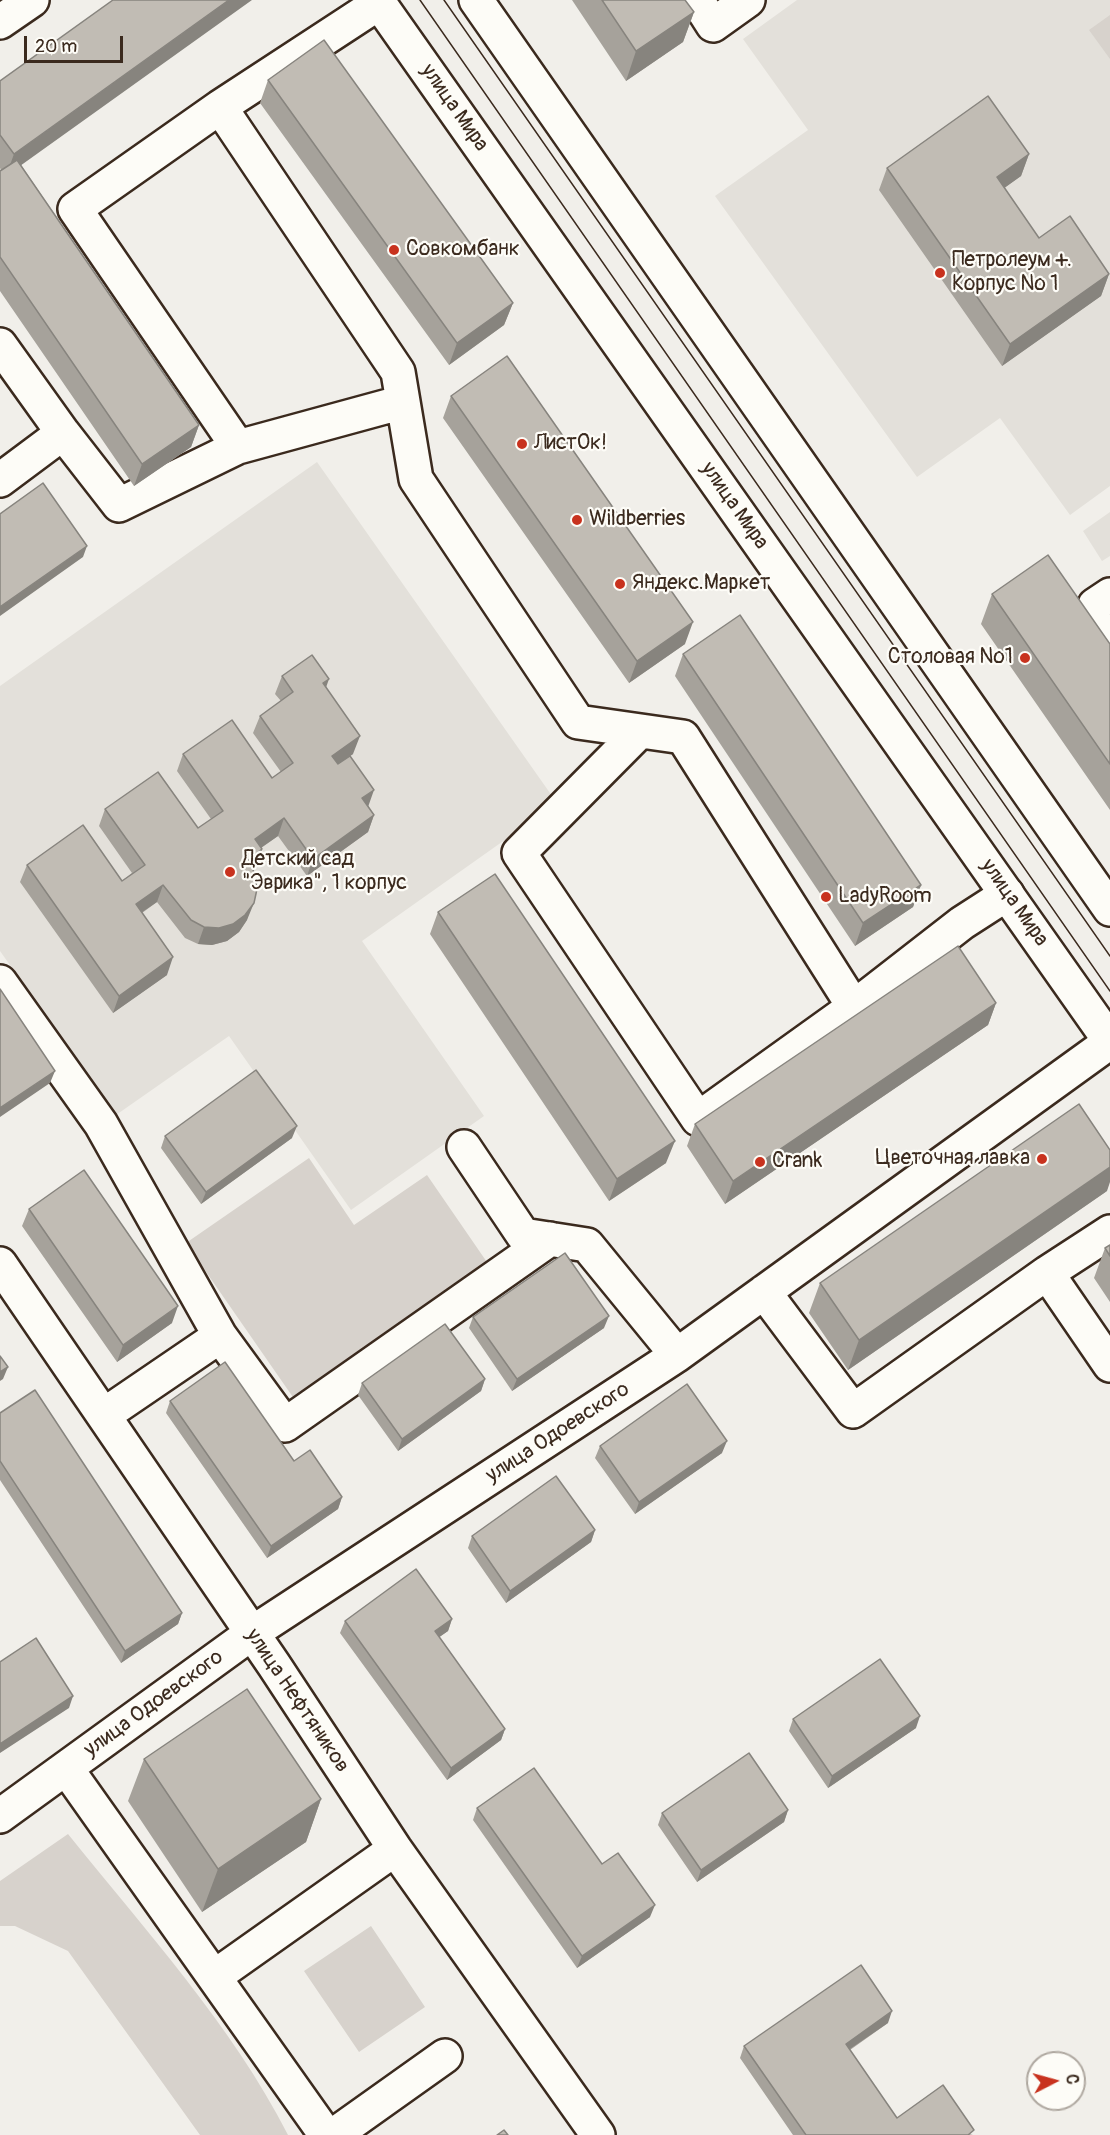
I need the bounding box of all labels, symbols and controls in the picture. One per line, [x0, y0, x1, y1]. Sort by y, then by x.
scale bar [27, 24, 126, 62]
text: 20 m [35, 35, 77, 58]
street label: улица Мира [415, 59, 493, 157]
place label: Совкомбанк [406, 237, 520, 263]
marker: Совкомбанк [387, 243, 401, 257]
place label: Петролеум +. Корпус № 1 [952, 248, 1072, 298]
marker: Петролеум +. Корпус № 1 [933, 266, 947, 280]
place label: ЛистОк! [534, 431, 607, 457]
marker: ЛистОк! [515, 437, 529, 451]
street label: улица Мира [695, 457, 773, 555]
place label: Wildberries [589, 507, 685, 533]
marker: Wildberries [570, 513, 584, 527]
place label: Яндекс.Маркет [632, 571, 770, 597]
marker: Яндекс.Маркет [613, 577, 627, 591]
place label: Столовая №1 [888, 645, 1013, 671]
marker: Столовая №1 [1018, 651, 1032, 665]
place label: Детский сад "Эврика", 1 корпус [242, 847, 407, 897]
street label: улица Мира [975, 854, 1053, 952]
marker: Детский сад "Эврика", 1 корпус [223, 865, 237, 879]
place label: LadyRoom [838, 884, 932, 910]
marker: LadyRoom [819, 890, 833, 904]
place label: Цветочная лавка [876, 1146, 1030, 1172]
place label: Crank [772, 1149, 822, 1175]
marker: Цветочная лавка [1035, 1152, 1049, 1166]
marker: Crank [753, 1155, 767, 1169]
street label: улица Одоевского [482, 1377, 634, 1489]
street label: улица Нефтяников [240, 1624, 354, 1778]
street label: улица Одоевского [79, 1645, 229, 1763]
north arrow [1026, 2051, 1086, 2111]
text: С [1061, 2073, 1082, 2085]

